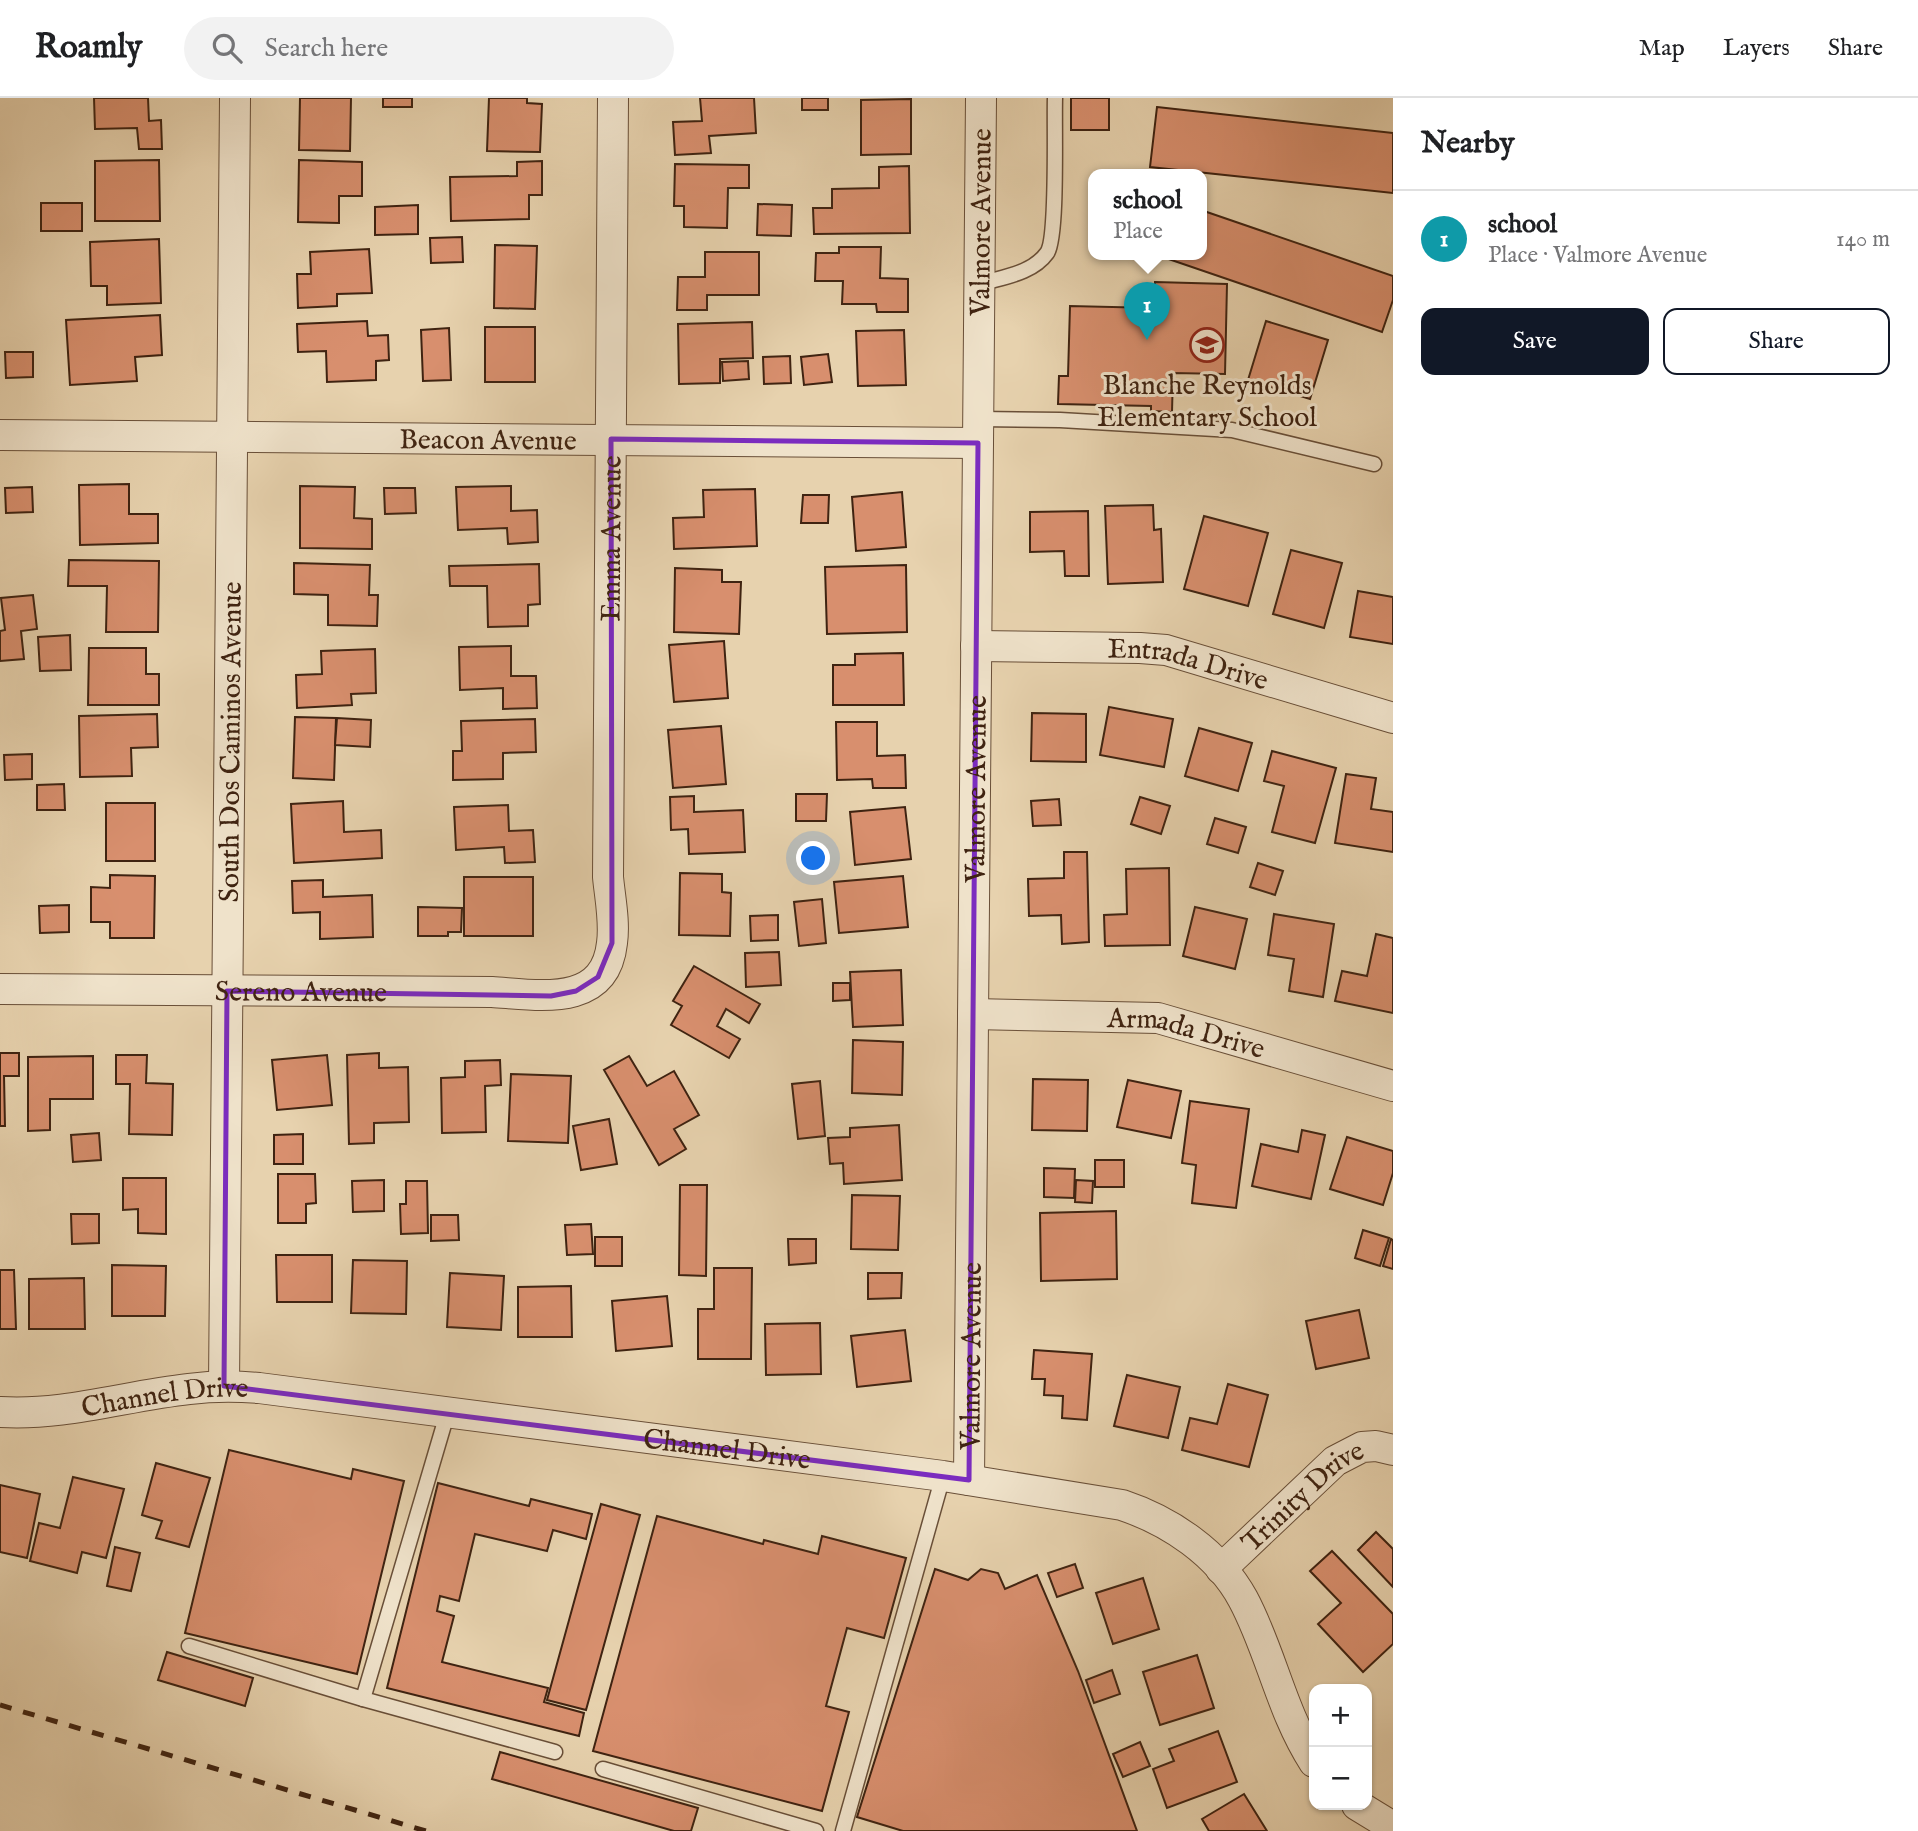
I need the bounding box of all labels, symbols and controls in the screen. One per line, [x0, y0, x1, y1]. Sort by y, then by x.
search box [184, 17, 674, 80]
text: Roamly [35, 27, 142, 69]
icon: search [208, 29, 246, 67]
text: Search here [264, 32, 388, 65]
text: Map [1639, 33, 1685, 64]
text: Layers [1723, 33, 1790, 64]
text: Share [1828, 33, 1883, 64]
text: Nearby [1421, 125, 1514, 163]
street label: Valmore Avenue [964, 128, 1001, 317]
popup [1088, 169, 1207, 260]
text: school [1113, 184, 1182, 217]
text: school [1488, 208, 1557, 241]
text: Place [1113, 217, 1163, 246]
text: 1 [1440, 225, 1448, 254]
text: 140 m [1836, 225, 1890, 254]
text: Place · Valmore Avenue [1488, 241, 1707, 270]
pin: 1 [1124, 282, 1170, 340]
button: Save [1421, 308, 1649, 375]
button: Share [1663, 308, 1890, 375]
school or university icon: Blanche Reynolds Elementary School [1188, 326, 1226, 364]
place label: Blanche Reynolds Elementary School [1097, 369, 1317, 436]
street label: Beacon Avenue [399, 423, 577, 460]
street label: Emma Avenue [595, 455, 631, 622]
street label: South Dos Caminos Avenue [213, 581, 251, 903]
street label: Entrada Drive [1107, 633, 1272, 700]
street label: Valmore Avenue [959, 695, 996, 884]
your location [796, 841, 830, 875]
street label: Sereno Avenue [215, 975, 387, 1011]
street label: Armada Drive [1106, 1002, 1269, 1068]
street label: Valmore Avenue [954, 1262, 991, 1451]
street label: Channel Drive [79, 1372, 249, 1427]
street label: Channel Drive [641, 1423, 813, 1479]
street label: Trinity Drive [1235, 1434, 1371, 1561]
map controls [1309, 1684, 1372, 1810]
button: + [1309, 1684, 1372, 1747]
button: − [1309, 1747, 1372, 1810]

